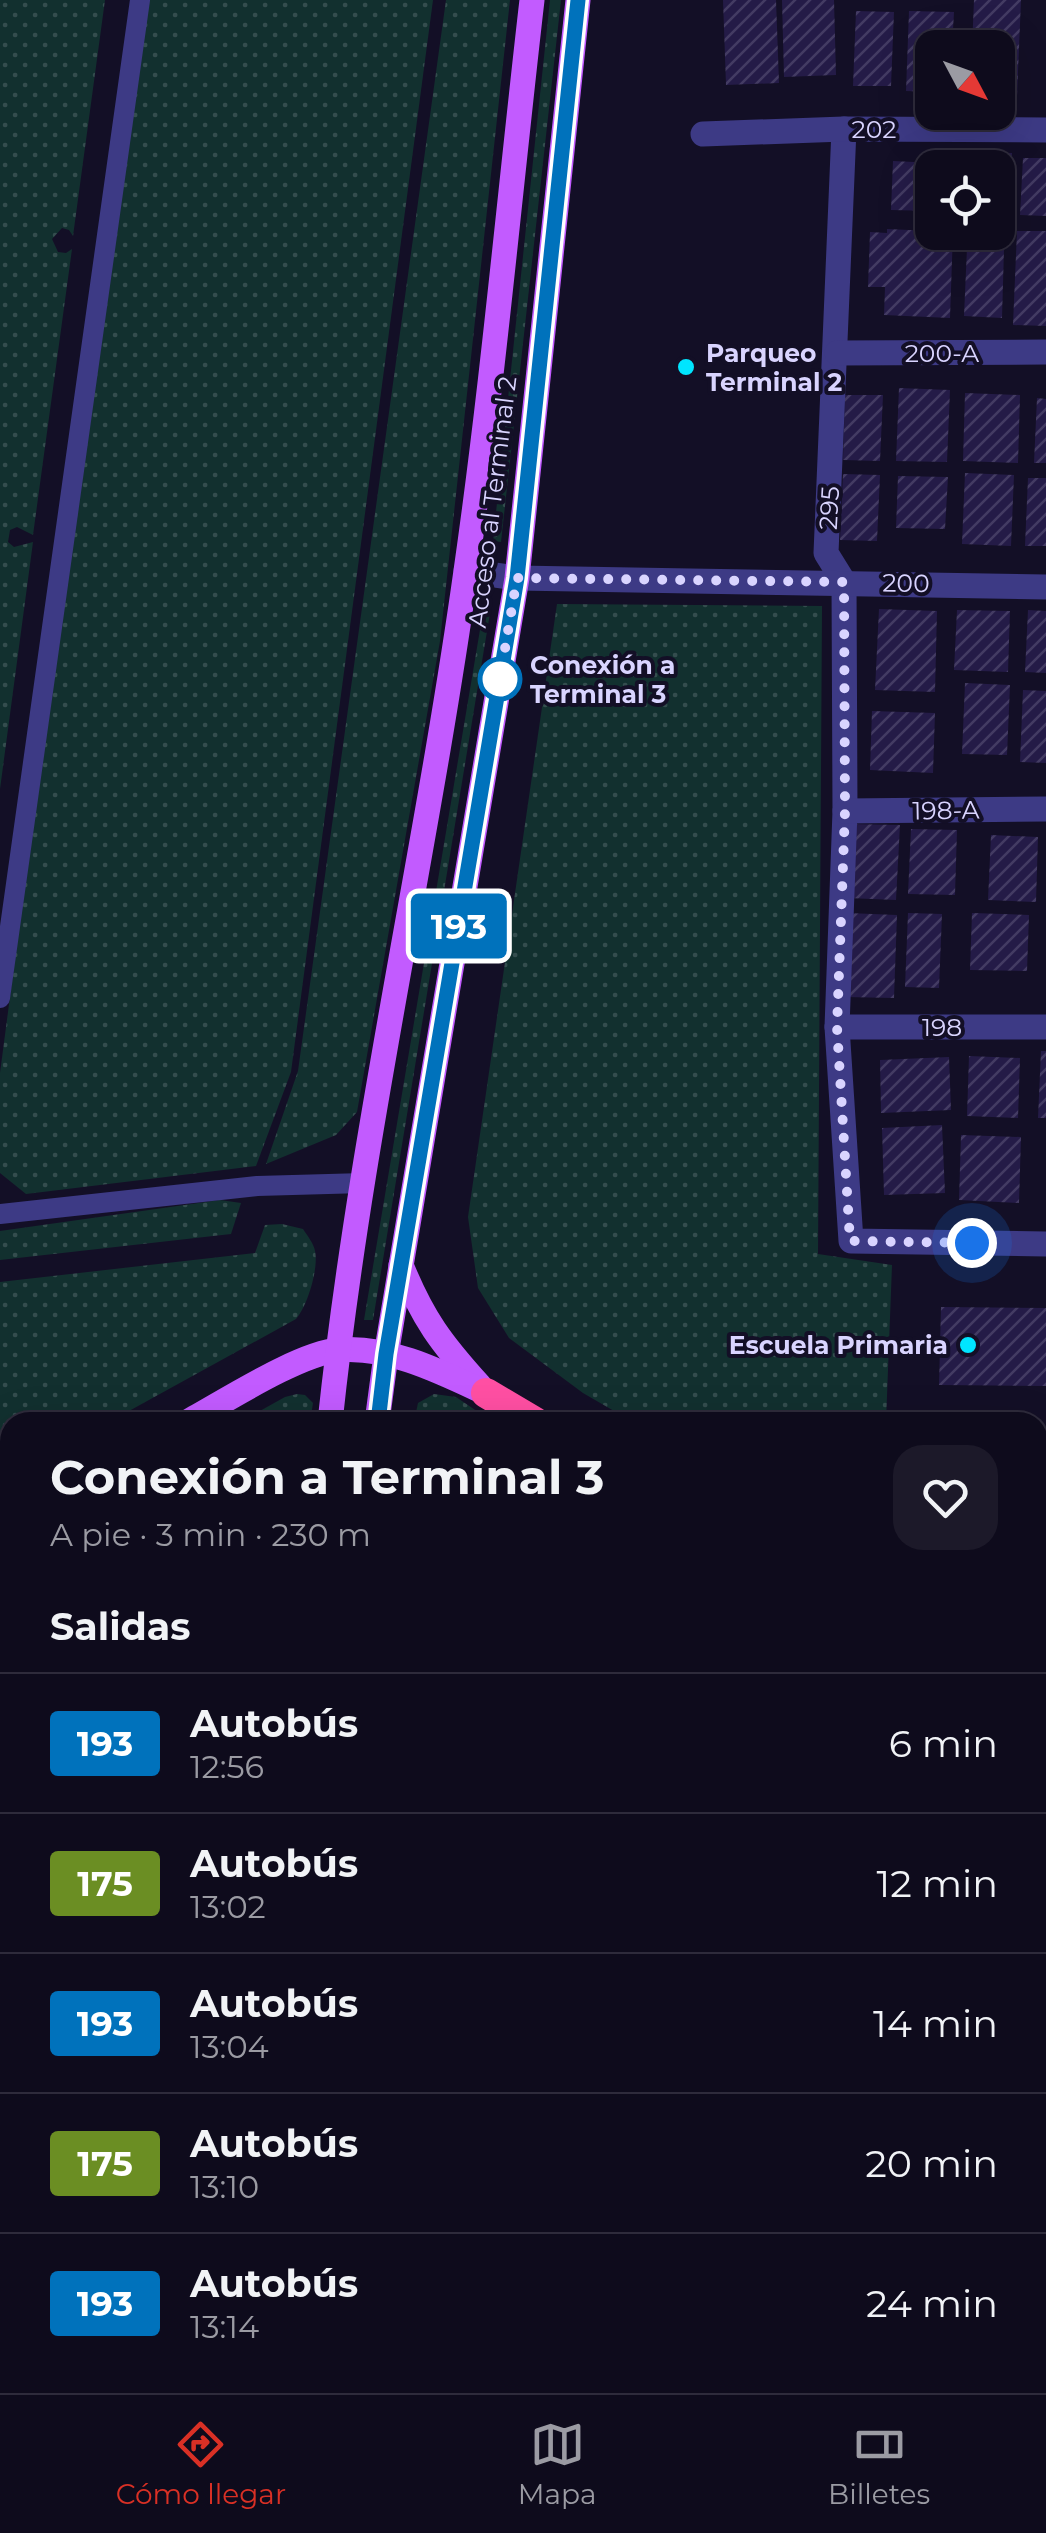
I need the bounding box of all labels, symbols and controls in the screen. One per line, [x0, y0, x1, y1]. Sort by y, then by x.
north arrow [915, 30, 1015, 130]
map controls [915, 30, 1015, 250]
street label: 202 [852, 114, 896, 144]
button: locate [915, 150, 1015, 250]
place label: Parqueo Terminal 2 [706, 338, 843, 397]
street label: 200-A [905, 338, 979, 368]
marker: Parqueo Terminal 2 [675, 356, 697, 378]
street label: Acceso al Terminal 2 [462, 374, 522, 630]
street label: 295 [813, 485, 845, 531]
street label: 200 [882, 568, 930, 598]
place label: Conexión a Terminal 3 [530, 650, 675, 709]
marker: Conexión a Terminal 3 [479, 658, 521, 700]
street label: 198-A [912, 794, 980, 826]
line badge: 193 [402, 894, 516, 958]
text: 193 [431, 905, 487, 948]
street label: 198 [922, 1012, 962, 1042]
your location [947, 1218, 997, 1268]
place label: Escuela Primaria [729, 1330, 948, 1360]
marker: Escuela Primaria [957, 1334, 979, 1356]
button: heart [893, 1445, 998, 1550]
text: Conexión a Terminal 3 [50, 1448, 604, 1506]
text: A pie · 3 min · 230 m [50, 1515, 371, 1554]
text: Salidas [50, 1603, 191, 1650]
text: Autobús [190, 1700, 358, 1747]
text: 6 min [889, 1720, 998, 1767]
text: 193 [77, 1722, 133, 1765]
text: 12:56 [190, 1747, 264, 1786]
text: Autobús [190, 1840, 358, 1887]
text: 12 min [877, 1860, 998, 1907]
text: 175 [77, 1862, 133, 1905]
text: 13:02 [190, 1887, 266, 1926]
text: Autobús [190, 1980, 358, 2027]
text: 14 min [873, 2000, 998, 2047]
text: 193 [77, 2002, 133, 2045]
text: 13:04 [190, 2027, 269, 2066]
text: Autobús [190, 2120, 358, 2167]
text: 20 min [865, 2140, 998, 2187]
text: 175 [77, 2142, 133, 2185]
text: 13:10 [190, 2167, 259, 2206]
text: Autobús [190, 2260, 358, 2307]
text: 24 min [866, 2280, 998, 2327]
text: 193 [77, 2282, 133, 2325]
text: 13:14 [190, 2307, 259, 2346]
tab: Cómo llegar [116, 2417, 286, 2511]
tab: Mapa [518, 2417, 596, 2511]
tab: Billetes [828, 2417, 930, 2511]

